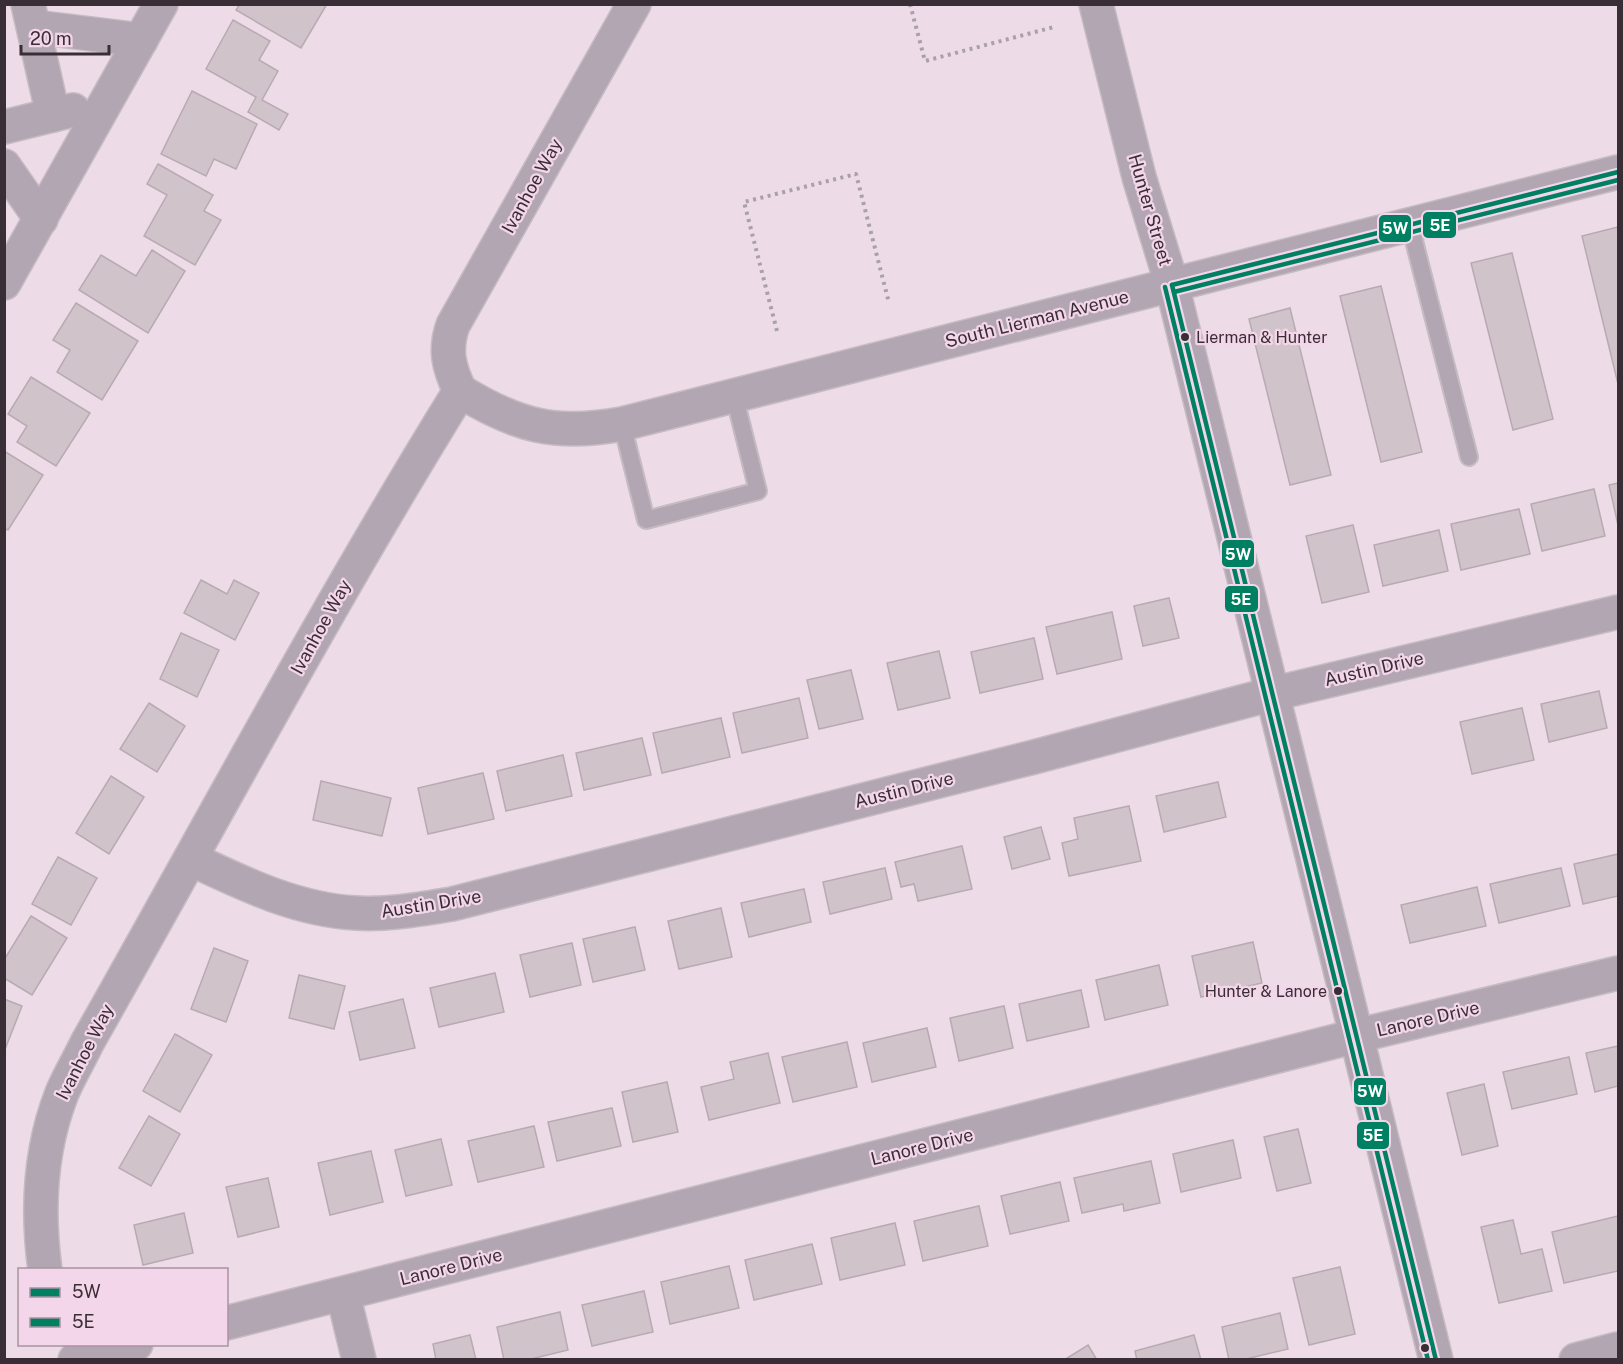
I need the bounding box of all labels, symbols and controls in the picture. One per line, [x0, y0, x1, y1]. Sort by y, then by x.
scale bar [21, 18, 110, 56]
text: 20 m [30, 28, 72, 49]
street label: Ivanhoe Way [497, 135, 566, 237]
street label: Hunter Street [1124, 152, 1176, 268]
line badge: 5E [1422, 211, 1457, 239]
line badge: 5W [1378, 214, 1412, 243]
text: 5E [1430, 216, 1450, 235]
text: 5W [1382, 219, 1409, 238]
street label: South Lierman Avenue [943, 286, 1131, 352]
place label: Lierman & Hunter [1196, 328, 1327, 347]
marker: Lierman & Hunter [1179, 331, 1191, 343]
line badge: 5W [1221, 539, 1255, 568]
text: 5W [1225, 545, 1252, 564]
street label: Ivanhoe Way [286, 576, 355, 678]
line badge: 5E [1224, 585, 1259, 613]
text: 5E [1231, 590, 1251, 609]
street label: Austin Drive [1322, 647, 1426, 690]
street label: Austin Drive [852, 767, 956, 812]
street label: Austin Drive [379, 885, 483, 922]
place label: Hunter & Lanore [1205, 982, 1327, 1001]
marker: Hunter & Lanore [1332, 985, 1344, 997]
street label: Lanore Drive [1374, 996, 1481, 1041]
street label: Ivanhoe Way [51, 1000, 118, 1103]
line badge: 5W [1353, 1077, 1387, 1106]
text: 5W [1357, 1082, 1384, 1101]
line badge: 5E [1356, 1121, 1390, 1150]
street label: Lanore Drive [868, 1124, 975, 1169]
text: 5E [1363, 1126, 1383, 1145]
street label: Lanore Drive [397, 1244, 504, 1289]
legend [18, 1268, 228, 1346]
text: 5W [72, 1281, 101, 1302]
text: 5E [72, 1311, 95, 1332]
unlabelled marker [1419, 1342, 1431, 1354]

